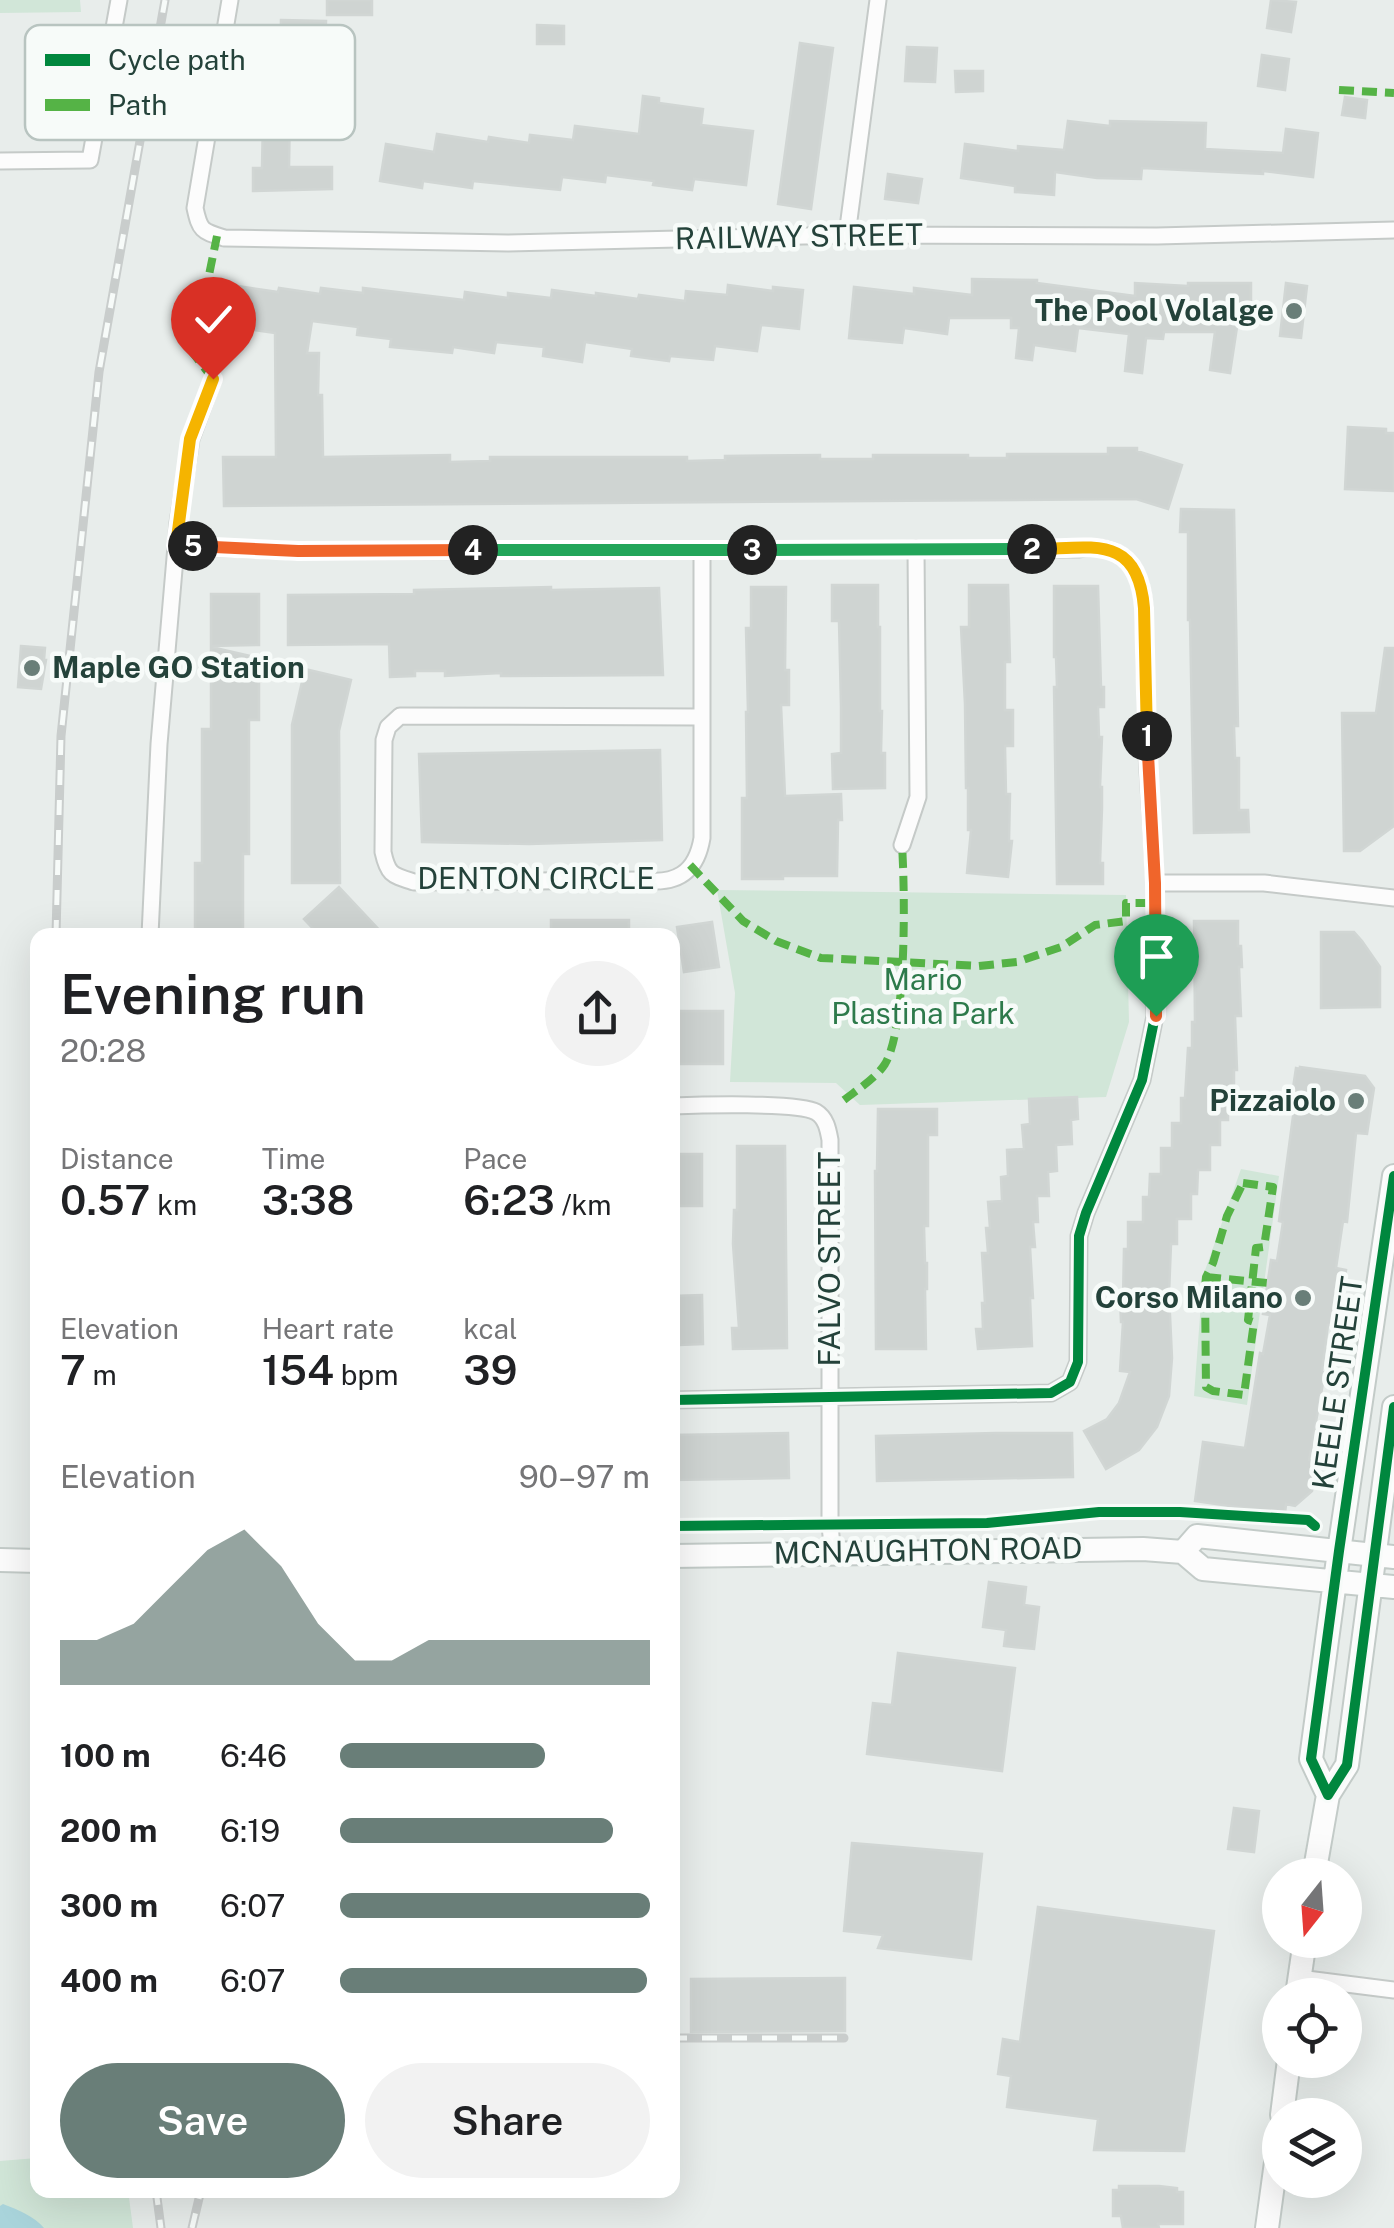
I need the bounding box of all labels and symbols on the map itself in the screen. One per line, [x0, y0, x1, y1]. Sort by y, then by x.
legend [25, 25, 355, 140]
text: Cycle path [108, 43, 246, 76]
text: Path [108, 88, 167, 121]
street label: RAILWAY STREET [674, 216, 924, 256]
pin [171, 277, 256, 380]
place label: The Pool Volalge [1035, 292, 1274, 328]
marker: The Pool Volalge [1283, 300, 1305, 322]
pin: 5 [168, 521, 218, 571]
pin: 2 [1007, 524, 1057, 574]
pin: 4 [448, 525, 498, 575]
pin: 3 [727, 525, 777, 575]
place label: Maple GO Station [52, 649, 305, 685]
marker: Maple GO Station [21, 657, 43, 679]
pin: 1 [1122, 711, 1172, 761]
street label: DENTON CIRCLE [417, 860, 655, 896]
pin [1114, 914, 1199, 1017]
park label: Mario Plastina Park [831, 961, 1015, 1031]
place label: Pizzaiolo [1209, 1082, 1336, 1118]
marker: Pizzaiolo [1345, 1090, 1367, 1112]
street label: FALVO STREET [811, 1151, 847, 1367]
street label: KEELE STREET [1304, 1274, 1370, 1492]
place label: Corso Milano [1095, 1279, 1283, 1315]
marker: Corso Milano [1292, 1287, 1314, 1309]
street label: MCNAUGHTON ROAD [773, 1529, 1083, 1571]
north arrow [1262, 1858, 1362, 1958]

